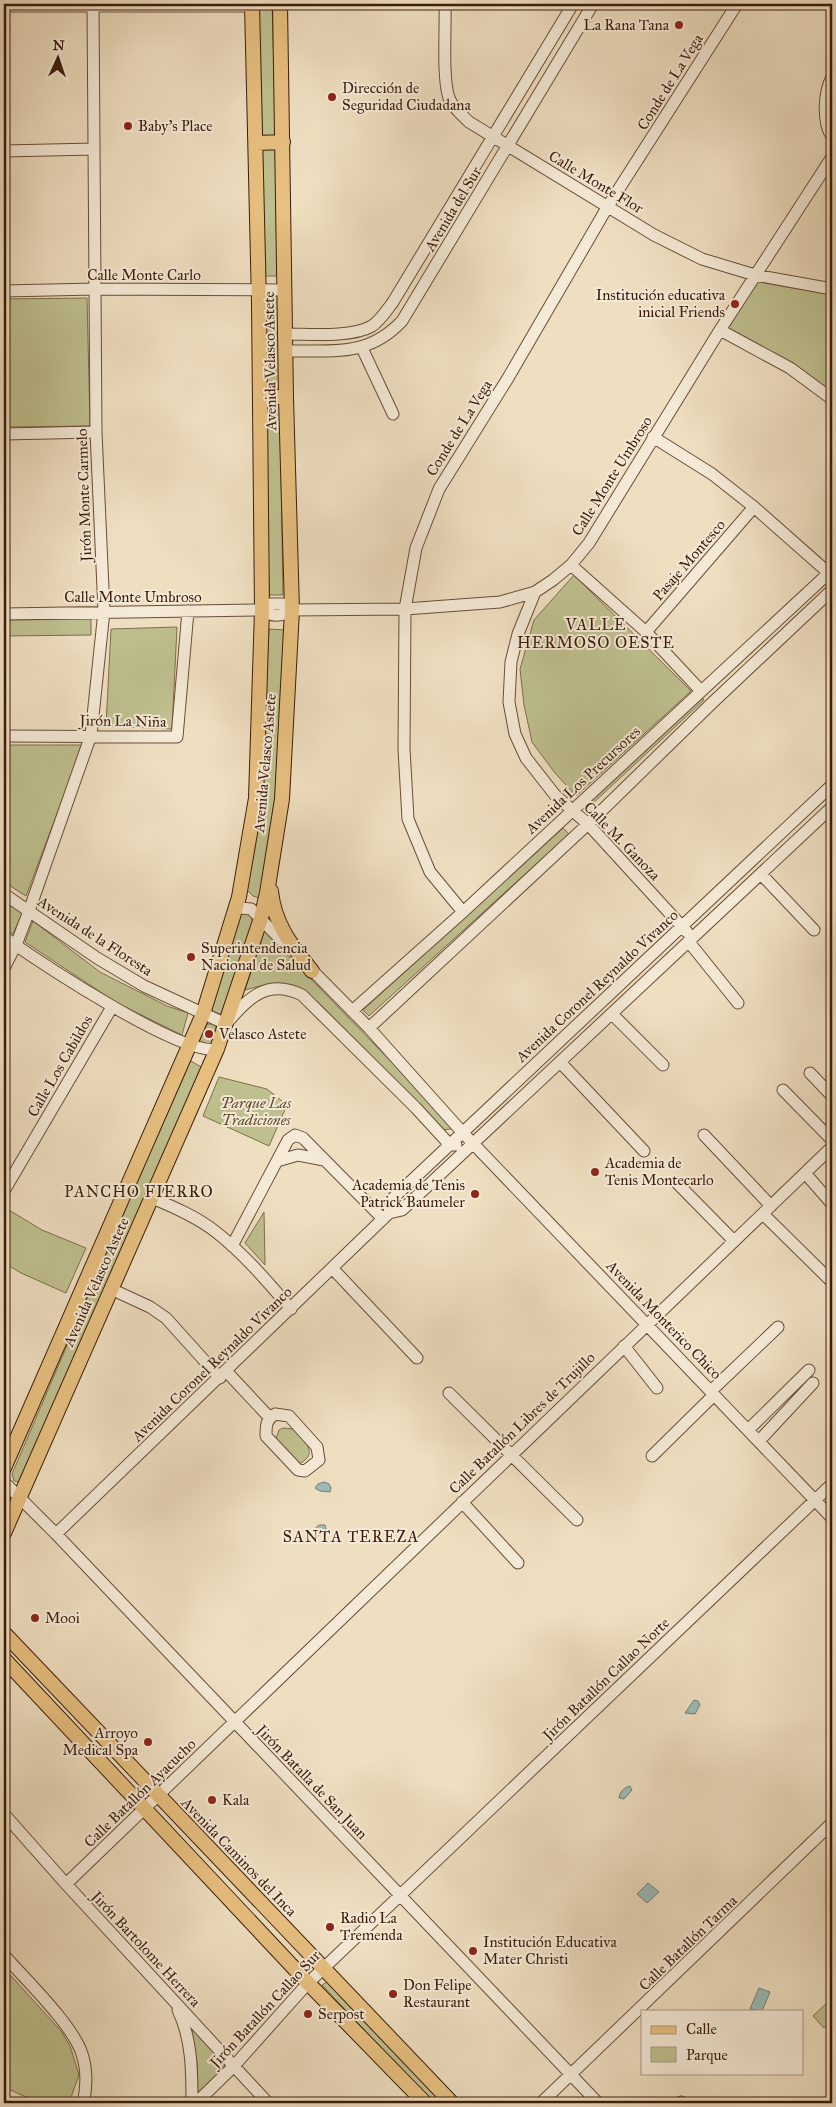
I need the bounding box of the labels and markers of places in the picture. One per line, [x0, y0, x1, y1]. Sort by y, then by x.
place label: La Rana Tana [584, 16, 670, 34]
marker: La Rana Tana [673, 19, 685, 31]
place label: Dirección de Seguridad Ciudadana [342, 79, 471, 114]
marker: Dirección de Seguridad Ciudadana [326, 91, 338, 103]
place label: Baby's Place [138, 117, 213, 135]
marker: Baby's Place [122, 120, 134, 132]
place label: Institución educativa inicial Friends [596, 286, 726, 321]
marker: Institución educativa inicial Friends [729, 298, 741, 310]
place label: Superintendencia Nacional de Salud [201, 939, 311, 974]
marker: Superintendencia Nacional de Salud [185, 951, 197, 963]
place label: Velasco Astete [218, 1025, 306, 1043]
marker: Velasco Astete [203, 1028, 215, 1040]
place label: Academia de Tenis Montecarlo [604, 1154, 714, 1189]
marker: Academia de Tenis Montecarlo [589, 1166, 601, 1178]
place label: Academia de Tenis Patrick Baumeler [351, 1176, 465, 1211]
marker: Academia de Tenis Patrick Baumeler [469, 1188, 481, 1200]
place label: Mooi [45, 1609, 80, 1627]
marker: Mooi [29, 1612, 41, 1624]
place label: Arroyo Medical Spa [62, 1724, 139, 1759]
marker: Arroyo Medical Spa [142, 1736, 154, 1748]
place label: Kala [222, 1791, 250, 1809]
marker: Kala [206, 1794, 218, 1806]
place label: Radio La Tremenda [340, 1909, 403, 1944]
marker: Radio La Tremenda [324, 1921, 336, 1933]
place label: Institución Educativa Mater Christi [483, 1933, 617, 1968]
marker: Institución Educativa Mater Christi [467, 1945, 479, 1957]
place label: Don Felipe Restaurant [403, 1976, 472, 2011]
marker: Don Felipe Restaurant [387, 1988, 399, 2000]
place label: Serpost [318, 2005, 365, 2023]
marker: Serpost [302, 2008, 314, 2020]

